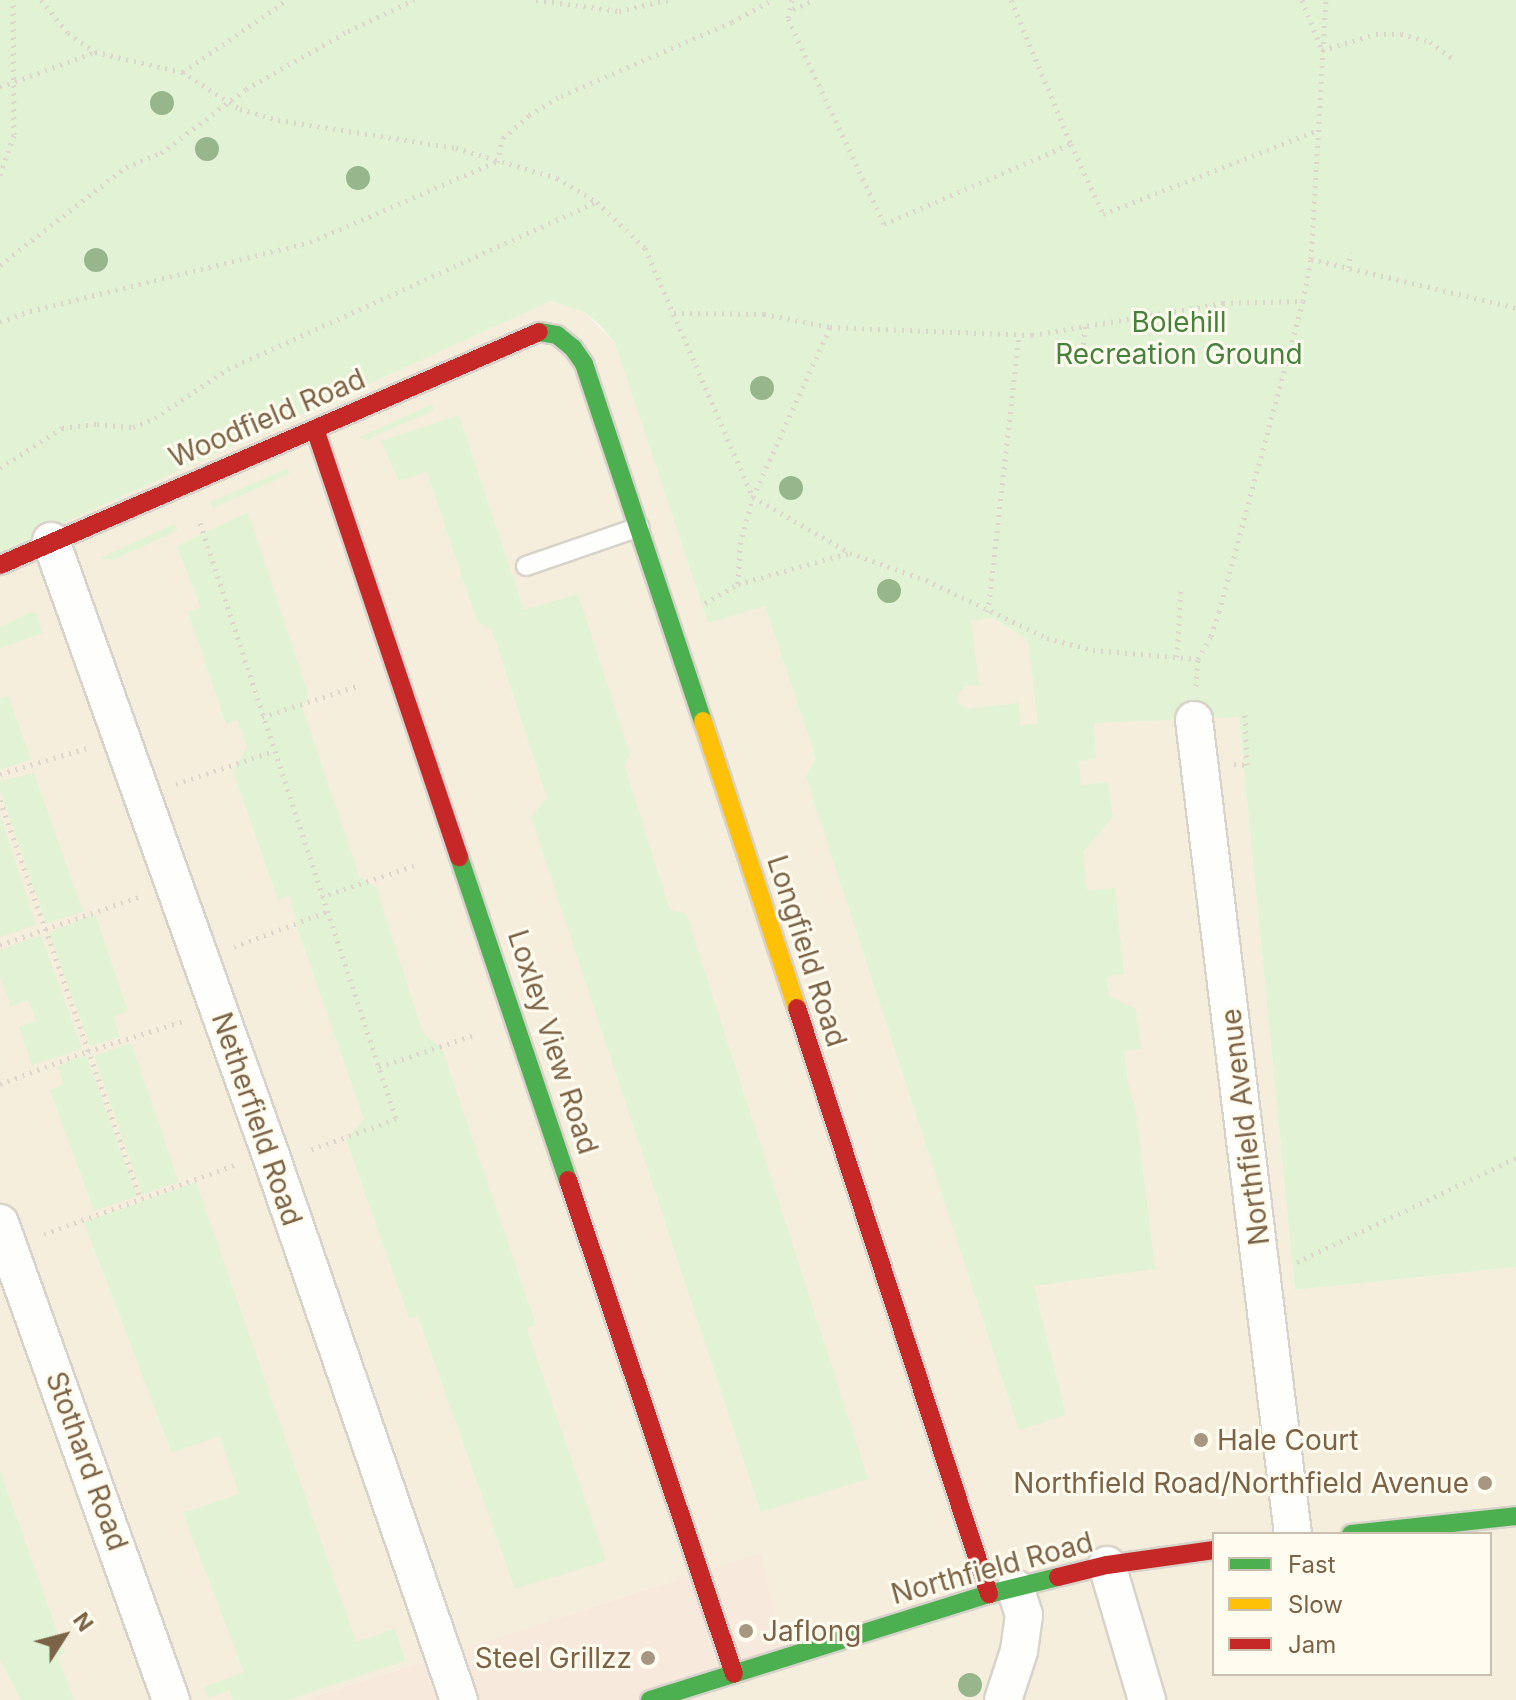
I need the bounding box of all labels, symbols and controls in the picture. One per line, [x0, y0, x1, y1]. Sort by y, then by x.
park label: Bolehill Recreation Ground [1055, 305, 1303, 371]
street label: Woodfield Road [164, 362, 370, 474]
street label: Longfield Road [760, 851, 854, 1051]
street label: Loxley View Road [501, 926, 605, 1158]
street label: Northfield Avenue [1214, 1007, 1276, 1247]
street label: Netherfield Road [205, 1008, 309, 1230]
street label: Stothard Road [39, 1367, 135, 1555]
place label: Hale Court [1217, 1423, 1358, 1457]
marker: Hale Court [1192, 1431, 1210, 1449]
place label: Northfield Road/Northfield Avenue [1013, 1466, 1469, 1500]
marker: Northfield Road/Northfield Avenue [1476, 1474, 1494, 1492]
street label: Northfield Road [887, 1525, 1097, 1611]
legend [1212, 1532, 1492, 1676]
text: Fast [1288, 1550, 1336, 1579]
text: Slow [1288, 1590, 1343, 1619]
north arrow [24, 1596, 104, 1676]
text: N [68, 1607, 99, 1636]
place label: Jaflong [762, 1614, 861, 1648]
marker: Jaflong [737, 1622, 755, 1640]
text: Jam [1288, 1630, 1336, 1659]
place label: Steel Grillzz [475, 1641, 632, 1675]
marker: Steel Grillzz [639, 1649, 657, 1667]

